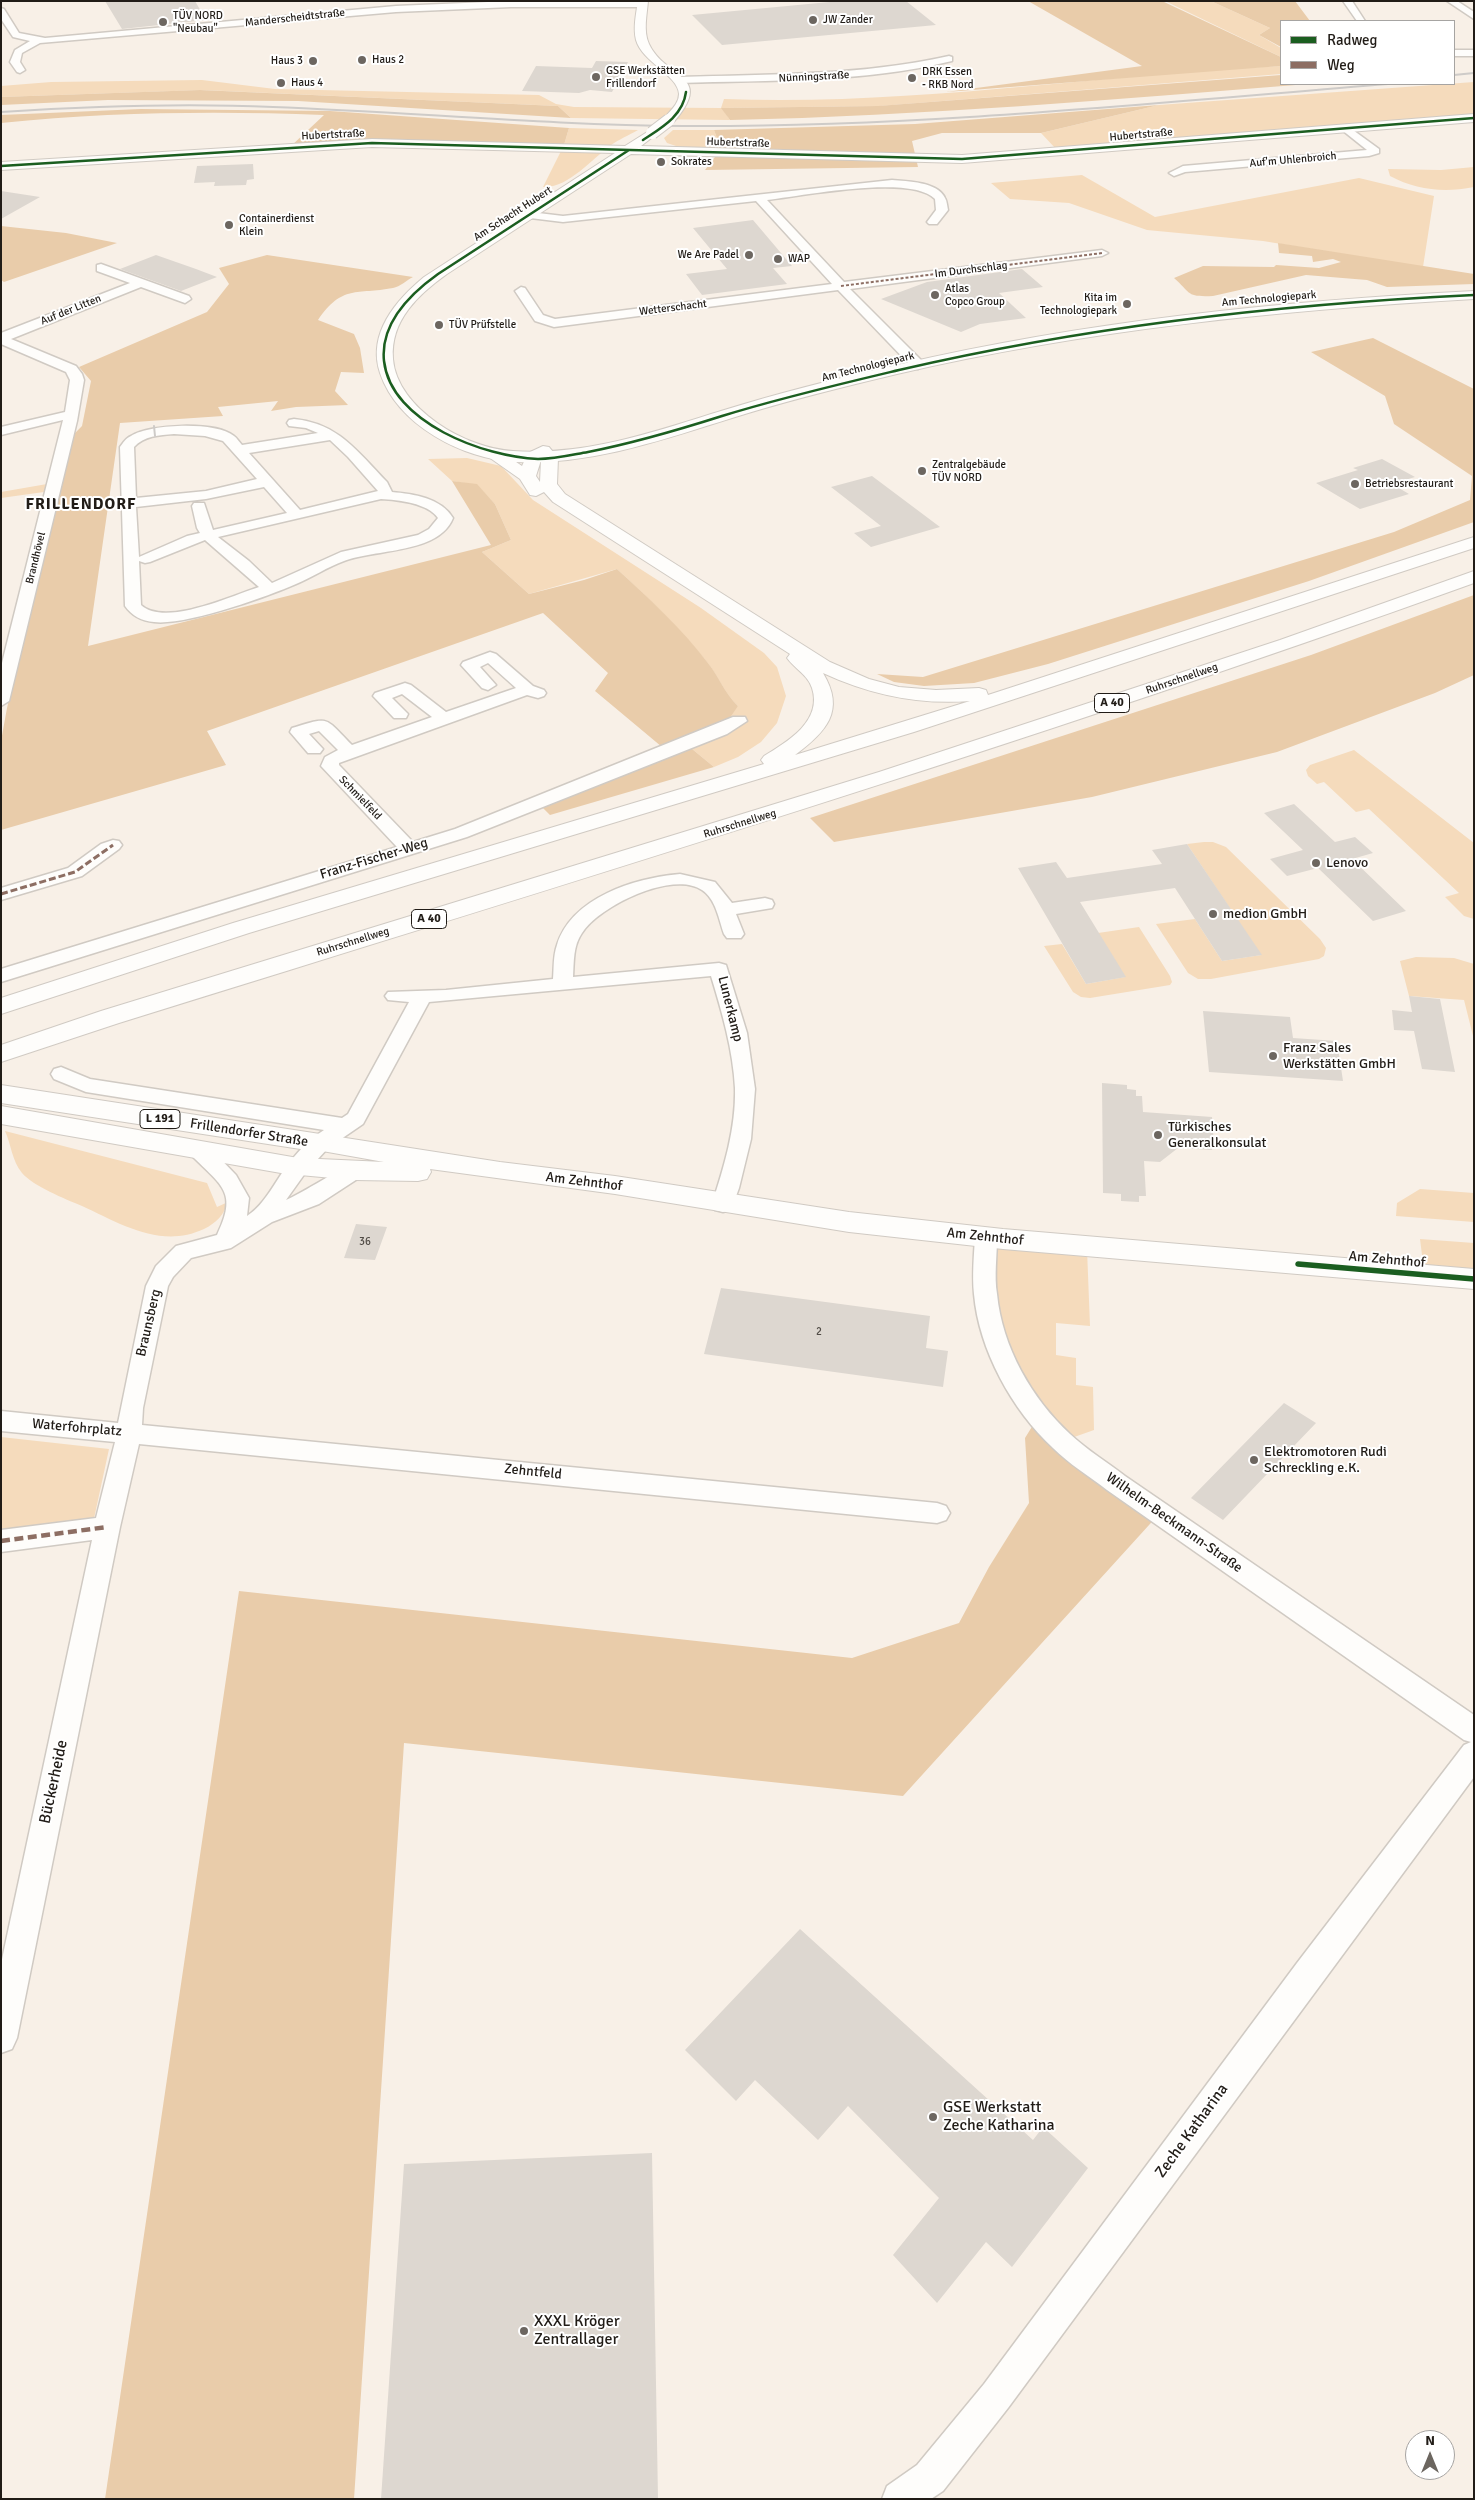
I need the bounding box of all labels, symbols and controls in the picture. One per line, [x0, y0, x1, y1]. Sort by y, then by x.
street label: Manderscheidtstraße [244, 6, 346, 30]
place label: TÜV NORD "Neubau" [173, 9, 223, 35]
place label: JW Zander [823, 13, 873, 27]
marker: JW Zander [807, 14, 819, 26]
marker: TÜV NORD "Neubau" [157, 16, 169, 28]
legend [1280, 20, 1455, 85]
text: Radweg [1327, 31, 1377, 49]
place label: Haus 2 [372, 53, 404, 67]
place label: Haus 3 [271, 54, 303, 68]
marker: Haus 2 [356, 54, 368, 66]
marker: Haus 3 [307, 55, 319, 67]
text: Weg [1327, 56, 1355, 74]
place label: GSE Werkstätten Frillendorf [606, 64, 685, 90]
place label: DRK Essen - RKB Nord [922, 65, 973, 91]
street label: Nünningstraße [778, 69, 850, 85]
marker: GSE Werkstätten Frillendorf [590, 71, 602, 83]
marker: DRK Essen - RKB Nord [906, 72, 918, 84]
place label: Haus 4 [291, 76, 323, 90]
marker: Haus 4 [275, 77, 287, 89]
street label: Hubertstraße [1109, 126, 1173, 144]
street label: Hubertstraße [301, 127, 365, 143]
street label: Hubertstraße [706, 135, 770, 151]
street label: Auf'm Uhlenbroich [1249, 150, 1337, 170]
place label: Sokrates [671, 155, 712, 169]
marker: Sokrates [655, 156, 667, 168]
street label: Am Schacht Hubert [471, 184, 555, 244]
place label: Containerdienst Klein [239, 212, 314, 238]
marker: Containerdienst Klein [223, 219, 235, 231]
place label: We Are Padel [678, 248, 739, 262]
marker: We Are Padel [743, 249, 755, 261]
place label: WAP [788, 252, 810, 266]
marker: WAP [772, 253, 784, 265]
street label: Im Durchschlag [934, 259, 1008, 281]
place label: Atlas Copco Group [945, 282, 1005, 308]
street label: Am Technologiepark [1221, 288, 1317, 310]
marker: Atlas Copco Group [929, 289, 941, 301]
place label: Kita im Technologiepark [1040, 291, 1117, 317]
street label: Auf der Litten [39, 292, 103, 328]
street label: Wetterschacht [638, 297, 708, 319]
marker: Kita im Technologiepark [1121, 298, 1133, 310]
place label: TÜV Prüfstelle [449, 318, 516, 332]
marker: TÜV Prüfstelle [433, 319, 445, 331]
street label: Am Technologiepark [820, 349, 916, 385]
place label: Zentralgebäude TÜV NORD [932, 458, 1006, 484]
marker: Zentralgebäude TÜV NORD [916, 465, 928, 477]
place label: Betriebsrestaurant [1365, 477, 1453, 491]
marker: Betriebsrestaurant [1349, 478, 1361, 490]
district label: FRILLENDORF [24, 495, 138, 515]
street label: Brandhövel [23, 531, 49, 585]
street label: Ruhrschnellweg [1144, 661, 1220, 697]
road number: A 40 [1094, 694, 1130, 712]
street label: Schmielfeld [336, 773, 384, 823]
street label: Ruhrschnellweg [702, 807, 778, 841]
street label: Franz-Fischer-Weg [318, 835, 430, 883]
place label: Lenovo [1326, 855, 1368, 871]
marker: Lenovo [1310, 857, 1322, 869]
place label: medion GmbH [1223, 906, 1307, 922]
marker: medion GmbH [1207, 908, 1219, 920]
road number: A 40 [412, 910, 446, 929]
street label: Ruhrschnellweg [315, 925, 391, 959]
street label: Lunerkamp [714, 974, 746, 1044]
place label: Franz Sales Werkstätten GmbH [1283, 1040, 1396, 1072]
marker: Franz Sales Werkstätten GmbH [1267, 1050, 1279, 1062]
road number: L 191 [140, 1110, 180, 1128]
street label: Frillendorfer Straße [189, 1115, 309, 1151]
place label: Türkisches Generalkonsulat [1168, 1119, 1266, 1152]
marker: Türkisches Generalkonsulat [1152, 1129, 1164, 1141]
street label: Am Zehnthof [545, 1169, 623, 1195]
street label: Am Zehnthof [946, 1225, 1024, 1249]
house number: 36 [359, 1235, 371, 1249]
street label: Am Zehnthof [1348, 1248, 1426, 1272]
street label: Braunsberg [133, 1288, 165, 1358]
house number: 2 [816, 1325, 822, 1339]
street label: Waterfohrplatz [31, 1416, 123, 1440]
place label: Elektromotoren Rudi Schreckling e.K. [1264, 1444, 1387, 1476]
marker: Elektromotoren Rudi Schreckling e.K. [1248, 1454, 1260, 1466]
street label: Zehntfeld [503, 1461, 563, 1483]
street label: Wilhelm-Beckmann-Straße [1103, 1469, 1245, 1577]
street label: Bückerheide [36, 1738, 72, 1826]
street label: Zeche Katharina [1151, 2080, 1233, 2182]
place label: GSE Werkstatt Zeche Katharina [943, 2098, 1055, 2136]
marker: GSE Werkstatt Zeche Katharina [927, 2111, 939, 2123]
place label: XXXL Kröger Zentrallager [534, 2312, 620, 2350]
marker: XXXL Kröger Zentrallager [518, 2325, 530, 2337]
north arrow [1405, 2430, 1455, 2480]
text: N [1425, 2432, 1435, 2449]

